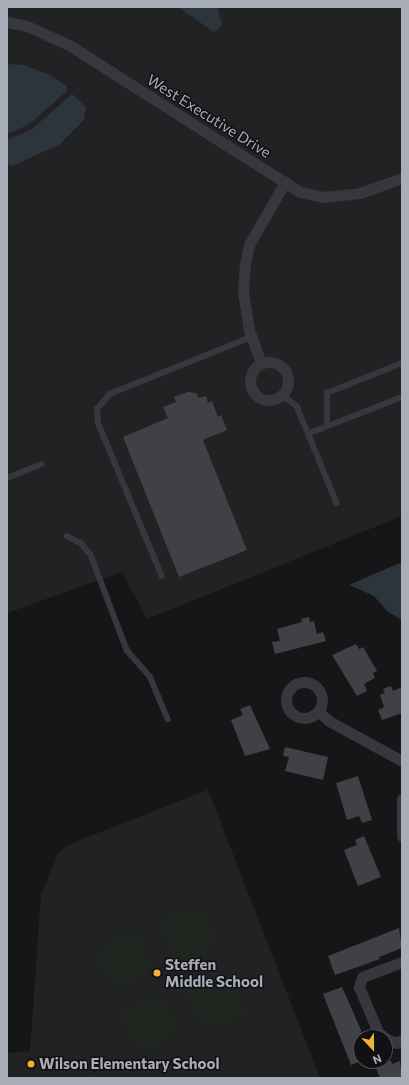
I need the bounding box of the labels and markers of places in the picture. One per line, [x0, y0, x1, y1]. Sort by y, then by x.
place label: Steffen Middle School [165, 955, 263, 990]
marker: Steffen Middle School [152, 968, 162, 978]
place label: Wilson Elementary School [39, 1055, 220, 1073]
marker: Wilson Elementary School [26, 1059, 36, 1069]

